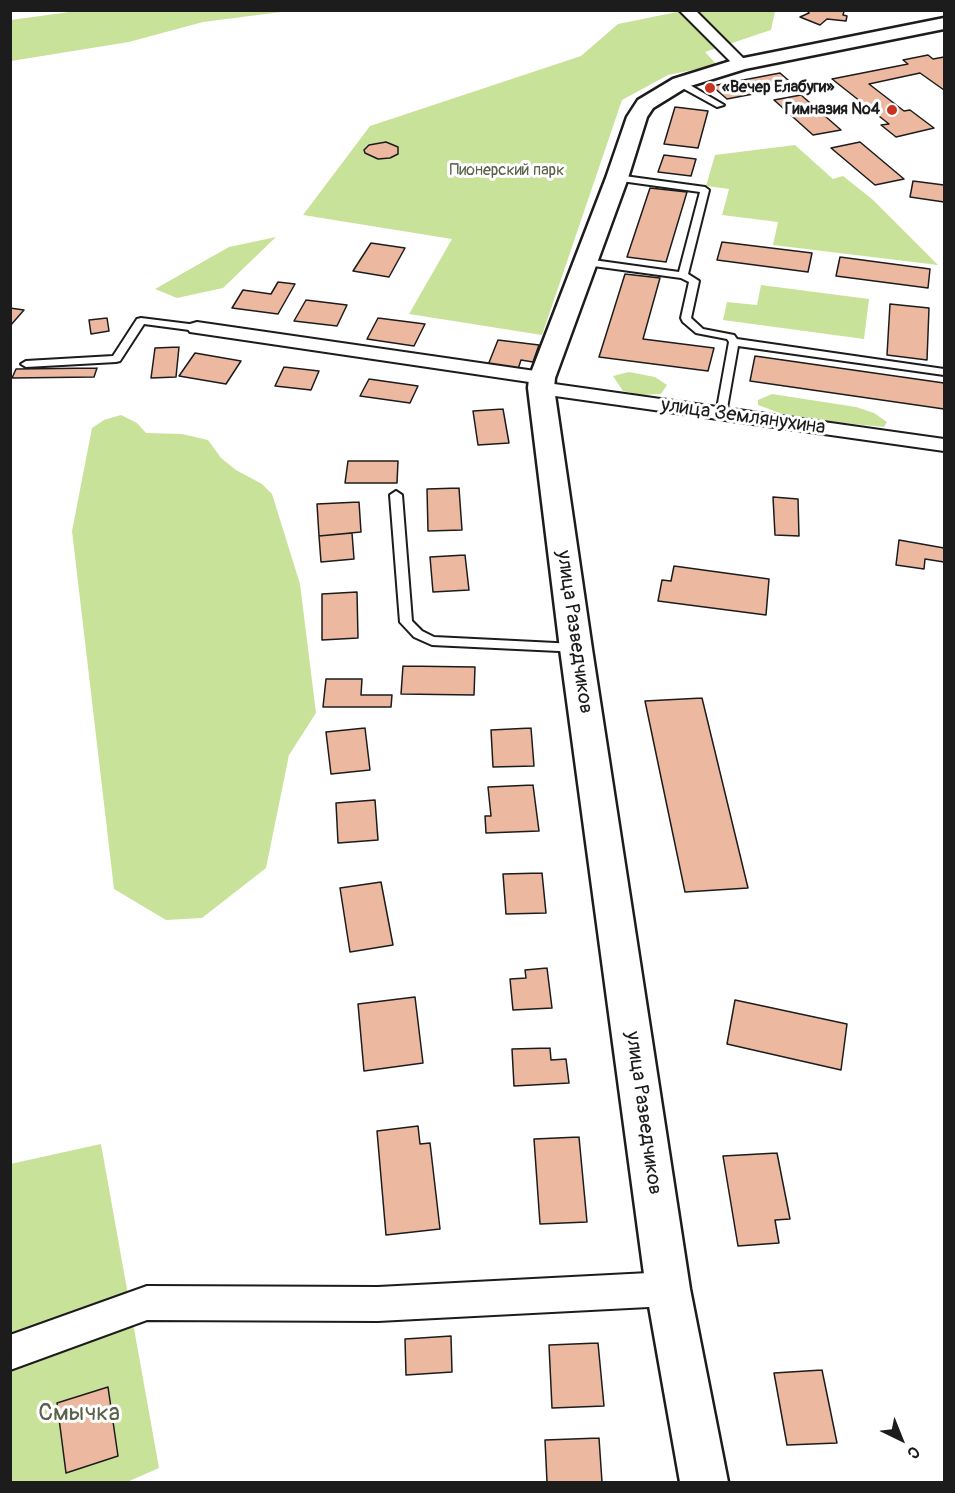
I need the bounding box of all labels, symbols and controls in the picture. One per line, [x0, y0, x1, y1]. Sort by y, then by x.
place label: «Вечер Елабуги» [722, 78, 834, 98]
marker: «Вечер Елабуги» [703, 81, 717, 95]
place label: Гимназия №4 [785, 100, 880, 120]
marker: Гимназия №4 [885, 103, 899, 117]
park label: Пионерский парк [450, 161, 564, 181]
street label: улица Землянухина [659, 394, 827, 440]
street label: улица Разведчиков [551, 549, 597, 715]
street label: улица Разведчиков [620, 1030, 666, 1196]
park label: Смычка [38, 1400, 120, 1428]
north arrow [871, 1409, 931, 1469]
text: С [903, 1441, 924, 1463]

